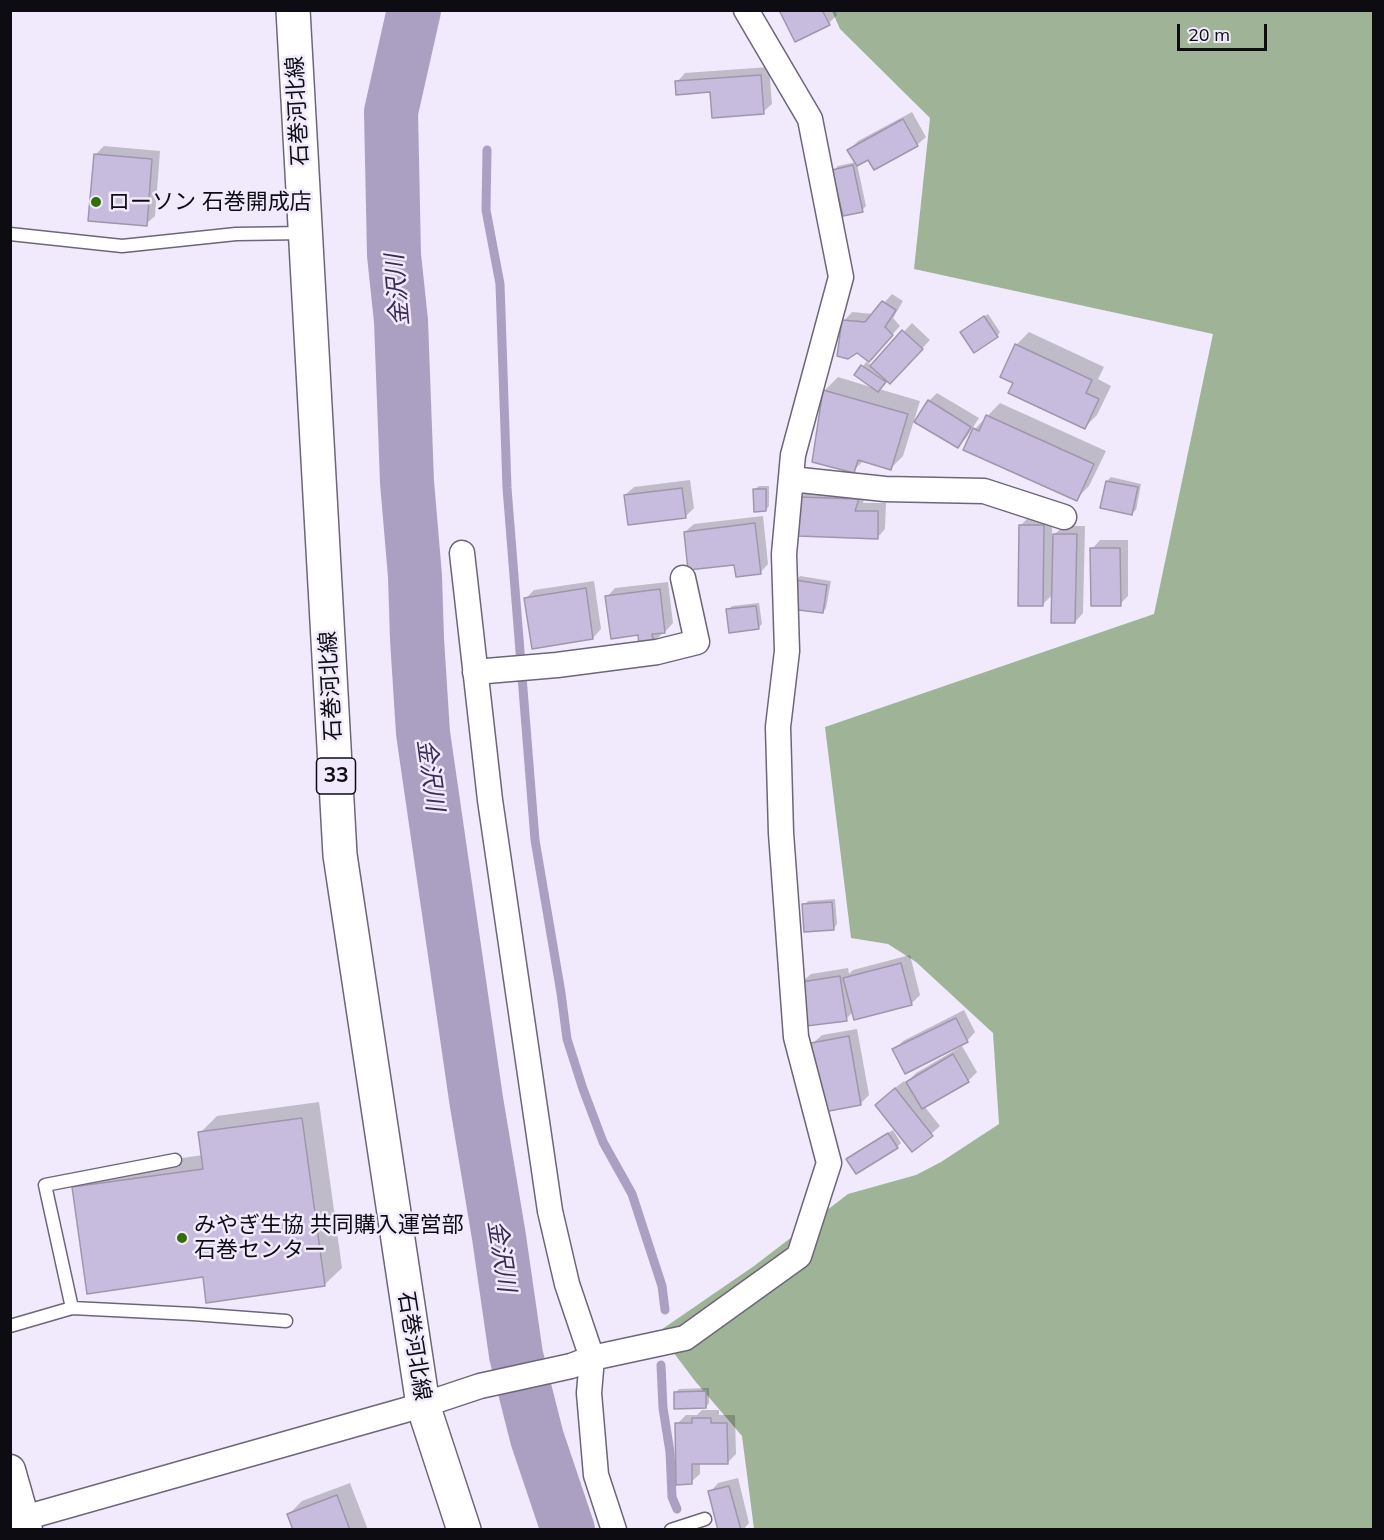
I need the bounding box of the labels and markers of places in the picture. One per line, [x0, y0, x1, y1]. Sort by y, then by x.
place label: ローソン 石巻開成店 [108, 189, 312, 215]
marker: ローソン 石巻開成店 [89, 195, 103, 209]
place label: みやぎ生協 共同購入運営部 石巻センター [194, 1212, 464, 1264]
marker: みやぎ生協 共同購入運営部 石巻センター [175, 1231, 189, 1245]

